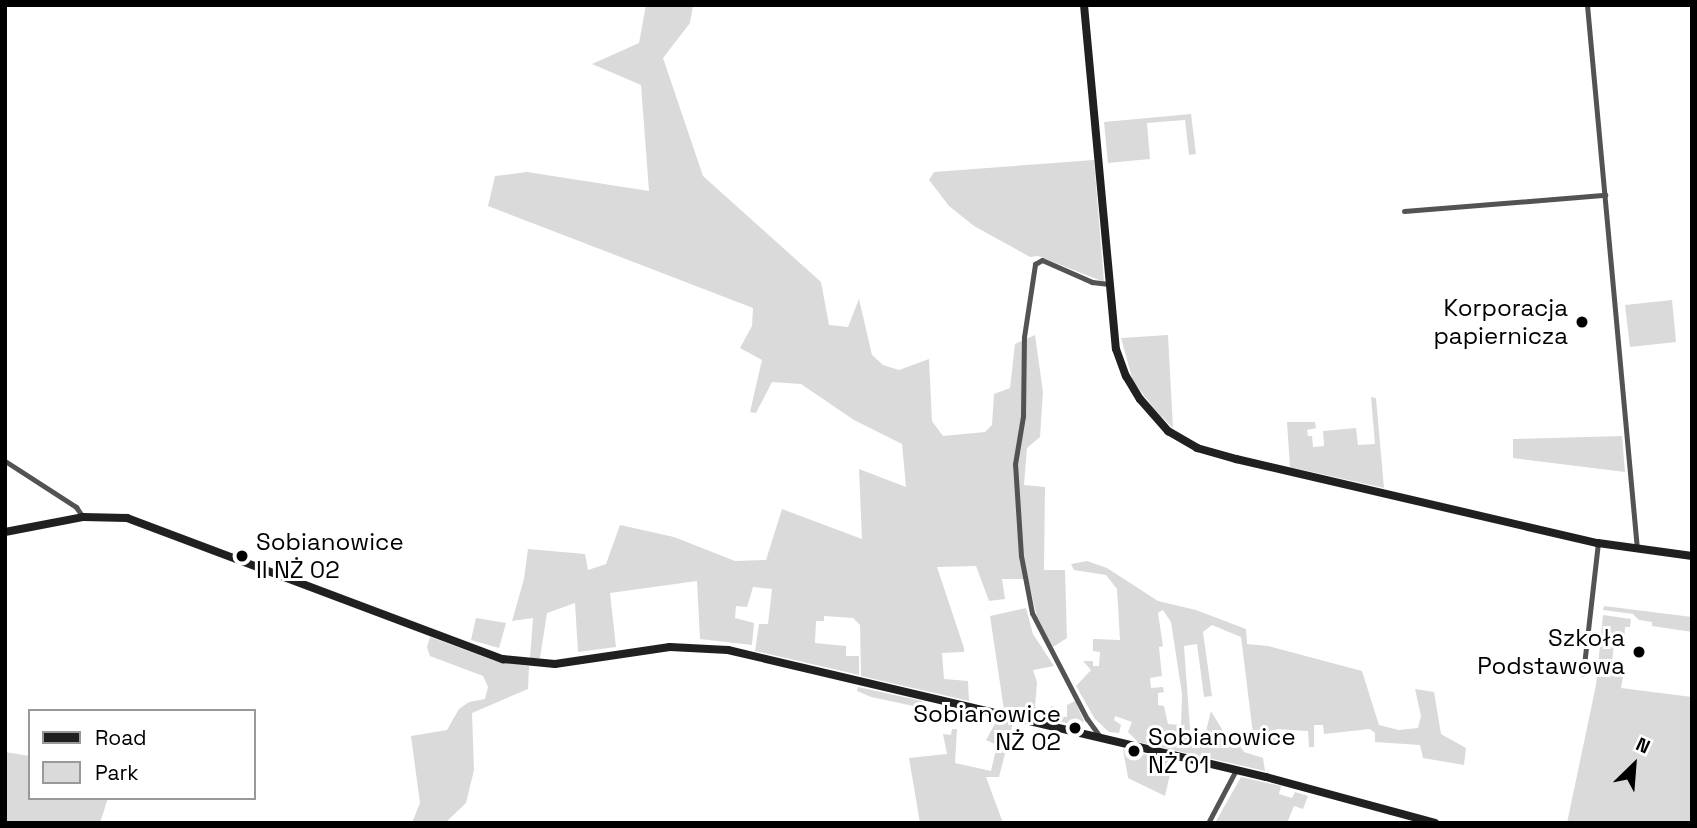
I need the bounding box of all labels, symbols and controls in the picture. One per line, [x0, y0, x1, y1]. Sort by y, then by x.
place label: Korporacja papiernicza [1433, 294, 1568, 350]
marker: Korporacja papiernicza [1574, 314, 1590, 330]
place label: Sobianowice II NŻ 02 [256, 528, 404, 584]
marker: Sobianowice II NŻ 02 [234, 548, 250, 564]
place label: Szkoła Podstawowa [1477, 624, 1625, 680]
marker: Szkoła Podstawowa [1631, 644, 1647, 660]
place label: Sobianowice NŻ 02 [913, 700, 1061, 756]
legend [28, 709, 256, 800]
marker: Sobianowice NŻ 02 [1067, 720, 1083, 736]
place label: Sobianowice NŻ 01 [1148, 723, 1296, 779]
text: Road [95, 724, 147, 751]
north arrow [1599, 730, 1669, 800]
text: N [1632, 731, 1654, 760]
marker: Sobianowice NŻ 01 [1126, 743, 1142, 759]
text: Park [95, 759, 139, 786]

